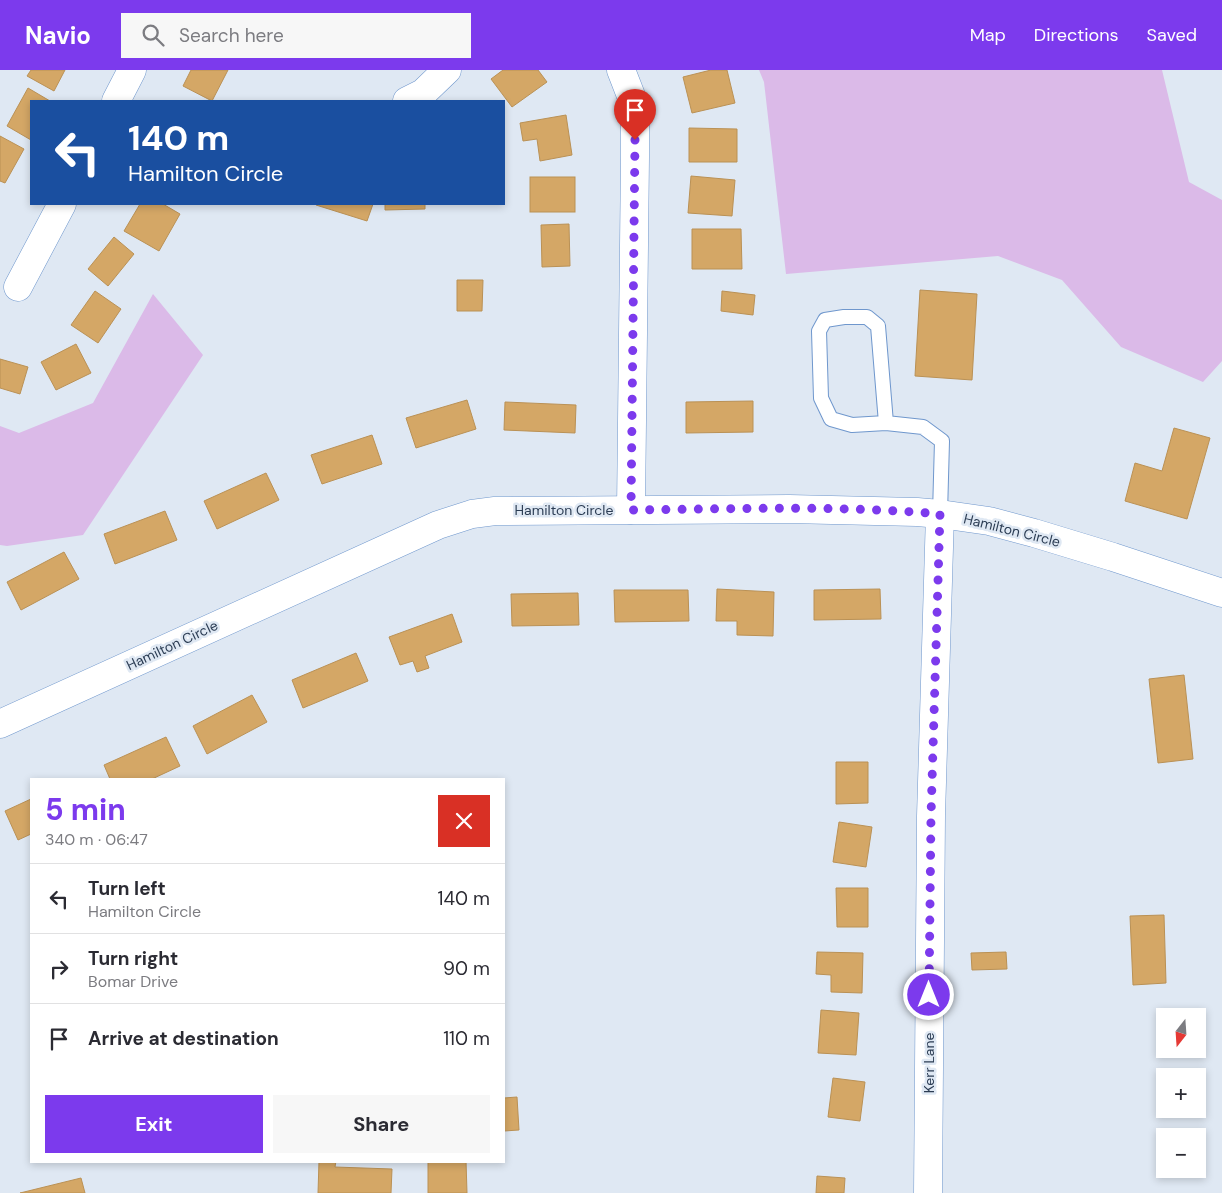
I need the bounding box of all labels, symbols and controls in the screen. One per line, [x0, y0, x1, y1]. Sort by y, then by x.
search box [121, 13, 471, 58]
text: Navio [25, 20, 91, 51]
icon: search [139, 21, 167, 49]
text: Search here [179, 23, 284, 48]
text: Map [970, 23, 1006, 47]
text: Directions [1034, 23, 1119, 47]
text: Saved [1147, 23, 1197, 47]
pin [614, 89, 656, 140]
icon: arrive [621, 96, 649, 124]
text: 140 m [128, 115, 229, 161]
icon: left [45, 120, 110, 185]
text: Hamilton Circle [128, 159, 283, 188]
street label: Hamilton Circle [515, 501, 613, 519]
street label: Hamilton Circle [962, 509, 1062, 551]
street label: Hamilton Circle [123, 616, 221, 674]
text: 5 min [45, 790, 126, 829]
button: close [438, 795, 490, 847]
text: 340 m · 06:47 [45, 829, 148, 850]
text: Turn left [88, 876, 166, 901]
icon: left [45, 885, 73, 913]
text: 140 m [438, 886, 490, 911]
text: Hamilton Circle [88, 901, 201, 922]
text: Turn right [88, 946, 178, 971]
icon: right [45, 955, 73, 983]
text: 90 m [443, 956, 490, 981]
position arrow [902, 968, 954, 1020]
text: Bomar Drive [88, 971, 178, 992]
north arrow [1156, 1008, 1206, 1058]
map controls [1156, 1008, 1206, 1178]
icon: arrive [45, 1025, 73, 1053]
text: Arrive at destination [88, 1026, 279, 1051]
text: 110 m [443, 1026, 490, 1051]
street label: Kerr Lane [920, 1033, 938, 1093]
button: + [1156, 1068, 1206, 1118]
button: Exit [45, 1095, 263, 1153]
button: Share [273, 1095, 490, 1153]
button: − [1156, 1128, 1206, 1178]

